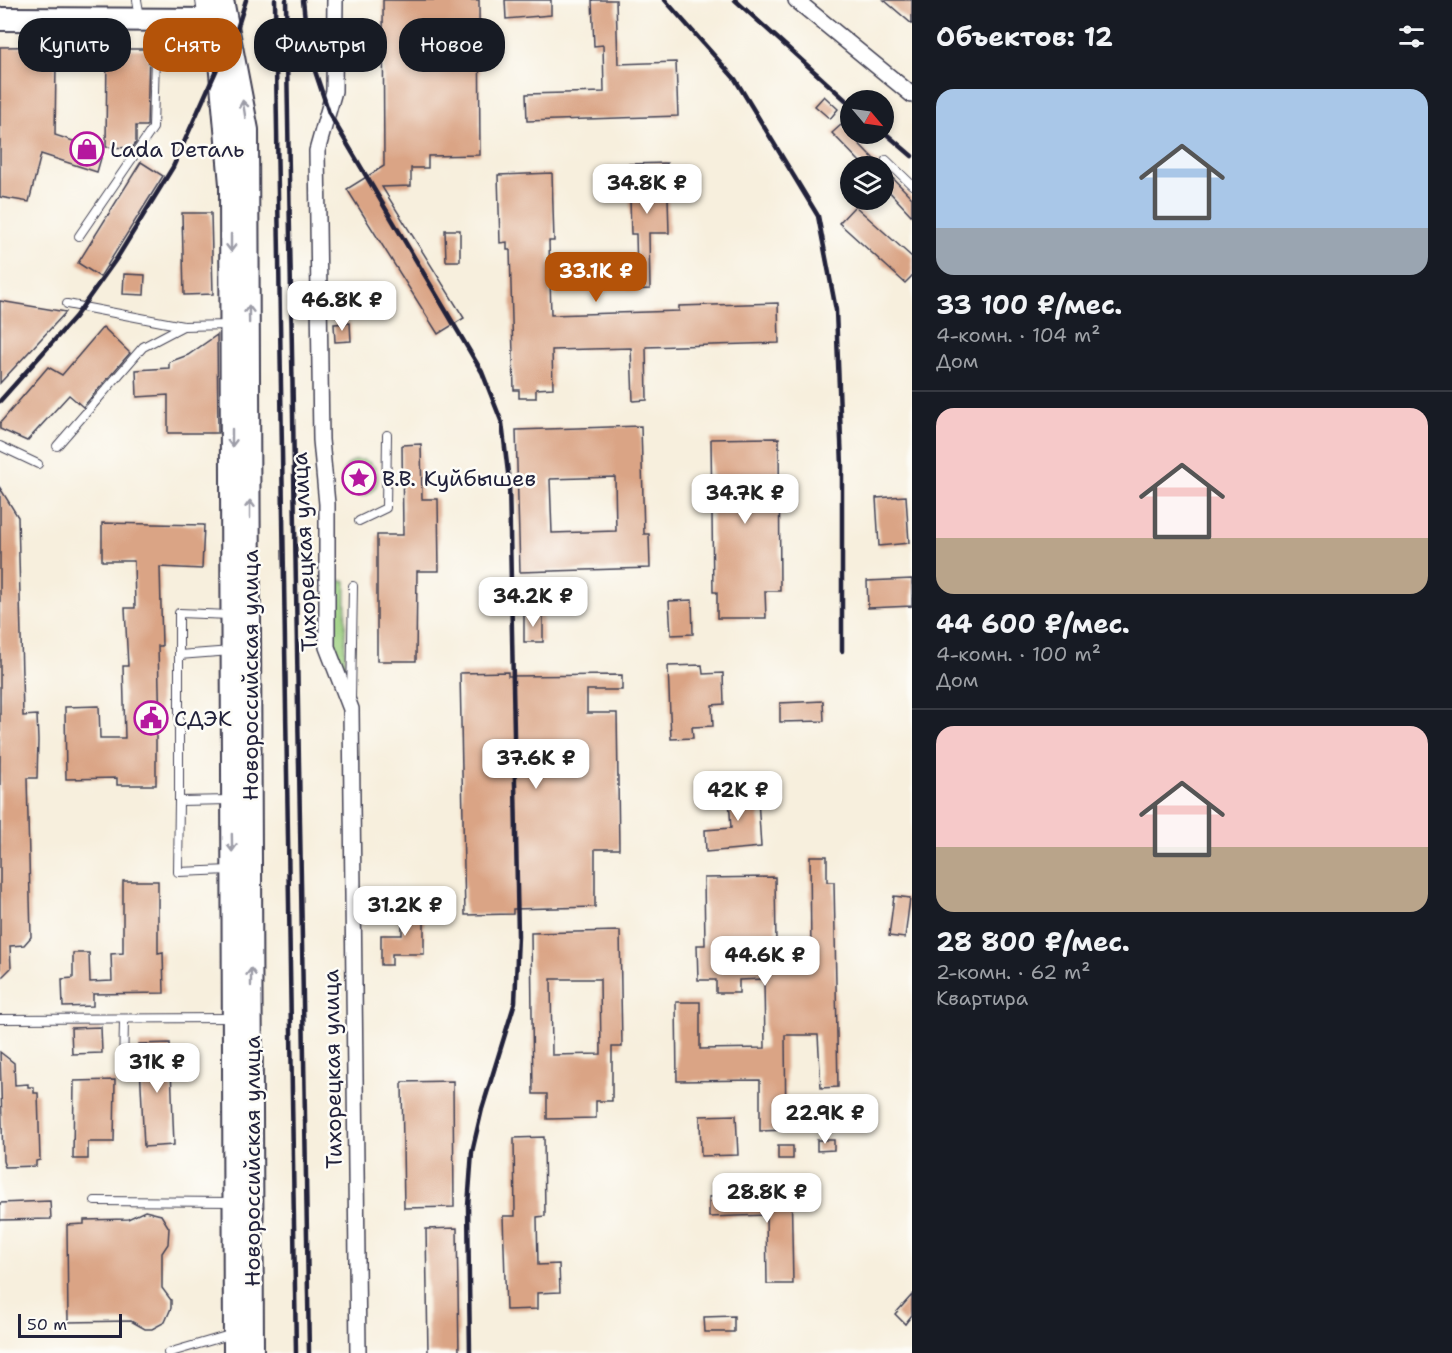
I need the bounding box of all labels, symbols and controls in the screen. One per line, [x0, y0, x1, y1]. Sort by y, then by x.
chip: Купить [18, 18, 131, 72]
chip: Снять [143, 18, 242, 72]
chip: Фильтры [254, 18, 387, 72]
chip: Новое [399, 18, 505, 72]
text: Объектов: 12 [936, 19, 1113, 54]
icon: filters [1395, 20, 1428, 53]
north arrow [840, 90, 894, 144]
map controls [840, 90, 894, 210]
one-way arrow [238, 100, 249, 120]
icon: home [1128, 128, 1236, 236]
shop icon: Lada Dеталь [69, 131, 105, 167]
place label: Lada Dеталь [110, 135, 244, 164]
button: layers [840, 156, 894, 210]
pin: 34.8K ₽ [592, 164, 702, 215]
text: 34.8K ₽ [607, 170, 687, 196]
one-way arrow [225, 232, 236, 252]
pin: 33.1K ₽ [541, 252, 651, 303]
text: 33.1K ₽ [559, 258, 633, 284]
pin: 46.8K ₽ [287, 281, 397, 332]
text: 46.8K ₽ [301, 287, 383, 313]
text: 33 100 ₽/мес. [936, 287, 1122, 322]
one-way arrow [244, 305, 255, 325]
text: 4-комн. · 104 m² [936, 322, 1100, 348]
text: Дом [936, 348, 978, 374]
one-way arrow [226, 427, 238, 447]
icon: home [1128, 447, 1236, 555]
street label: Тихорецкая улица [285, 451, 324, 652]
place icon: В.В. Куйбышев [341, 460, 377, 496]
place label: В.В. Куйбышев [382, 464, 536, 493]
pin: 34.7K ₽ [690, 474, 800, 525]
text: 34.7K ₽ [706, 480, 784, 506]
one-way arrow [244, 500, 256, 520]
street label: Новороссийская улица [236, 549, 265, 801]
pin: 34.2K ₽ [478, 577, 588, 628]
text: 34.2K ₽ [493, 583, 573, 609]
text: 44 600 ₽/мес. [936, 606, 1130, 641]
text: 4-комн. · 100 m² [936, 641, 1101, 667]
text: Дом [936, 667, 978, 693]
public building icon: СДЭК [133, 700, 169, 736]
place label: СДЭК [174, 704, 232, 733]
pin: 37.6K ₽ [481, 739, 591, 790]
text: 37.6K ₽ [496, 745, 576, 771]
icon: home [1128, 765, 1236, 873]
pin: 42K ₽ [696, 771, 780, 822]
text: 42K ₽ [707, 777, 769, 803]
one-way arrow [226, 832, 238, 852]
pin: 31.2K ₽ [350, 886, 460, 937]
text: 31.2K ₽ [367, 892, 443, 918]
text: 28 800 ₽/мес. [936, 924, 1130, 959]
pin: 44.6K ₽ [710, 936, 820, 987]
text: 44.6K ₽ [725, 942, 805, 968]
text: 2-комн. · 62 m² [936, 959, 1090, 985]
one-way arrow [245, 968, 257, 988]
street label: Тихорецкая улица [316, 969, 349, 1169]
text: Квартира [936, 985, 1028, 1011]
street label: Новороссийская улица [238, 1035, 267, 1287]
pin: 31K ₽ [115, 1043, 199, 1094]
text: 31K ₽ [129, 1049, 185, 1075]
pin: 22.9K ₽ [770, 1094, 880, 1145]
text: 22.9K ₽ [785, 1100, 865, 1126]
pin: 28.8K ₽ [712, 1173, 822, 1224]
text: 28.8K ₽ [726, 1179, 808, 1205]
scale bar [18, 1311, 122, 1338]
text: 50 m [27, 1314, 67, 1335]

